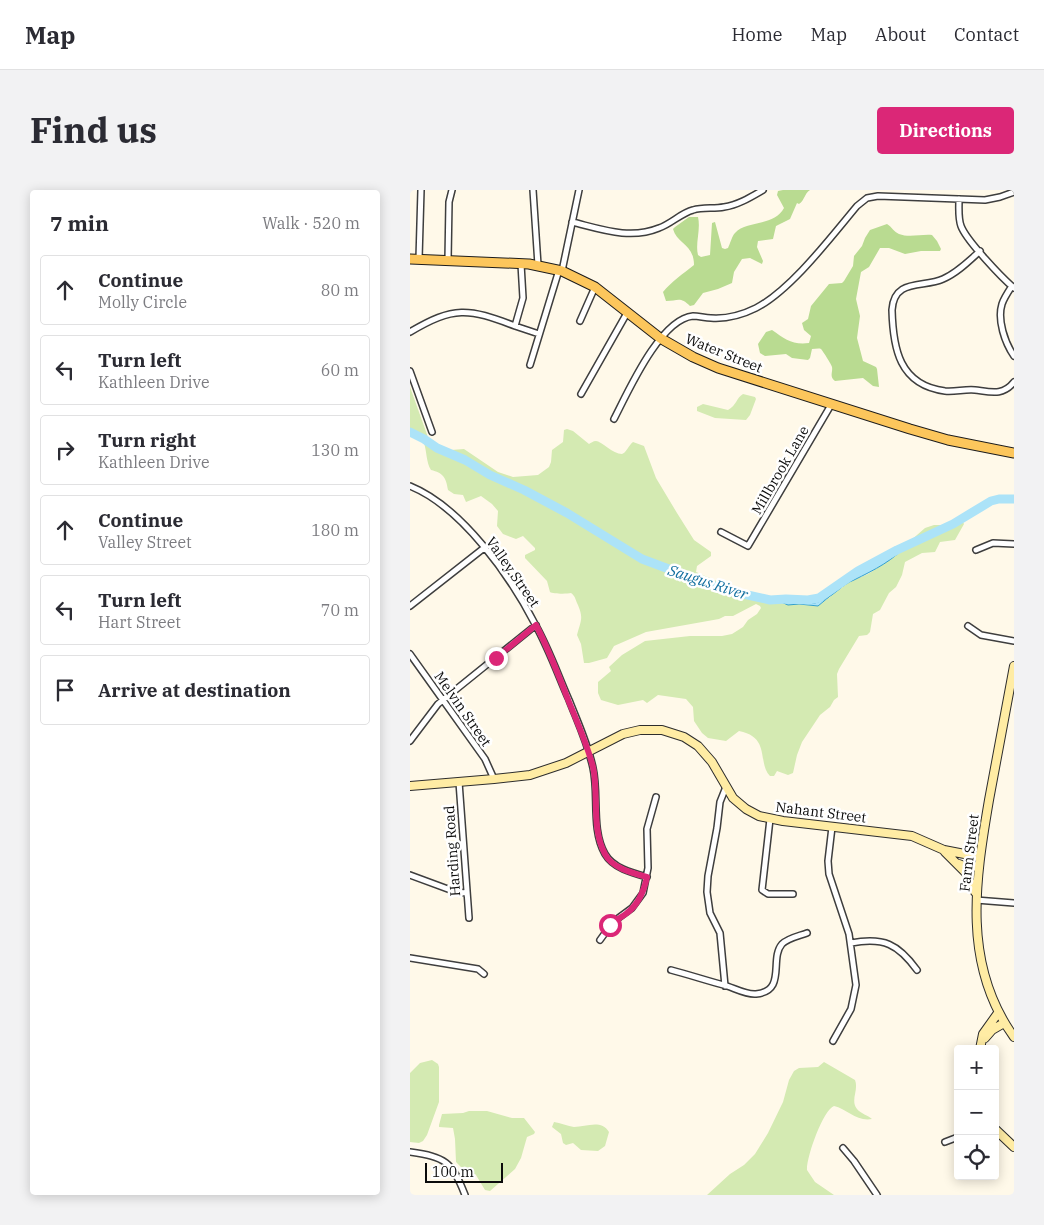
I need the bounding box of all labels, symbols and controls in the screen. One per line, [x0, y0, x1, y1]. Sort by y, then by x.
text: Map [25, 19, 75, 51]
text: Home [731, 23, 783, 46]
text: Map [811, 23, 847, 46]
text: About [875, 23, 926, 46]
text: Contact [954, 23, 1019, 46]
text: Find us [30, 107, 157, 153]
button: Directions [877, 107, 1014, 154]
text: 7 min [50, 209, 109, 237]
text: Walk · 520 m [262, 213, 360, 233]
text: Continue [98, 268, 183, 292]
icon: ahead [51, 276, 79, 304]
text: 80 m [321, 280, 359, 300]
text: Molly Circle [98, 292, 187, 312]
street label: Water Street [683, 329, 765, 377]
text: Turn left [98, 348, 181, 372]
icon: left [51, 356, 79, 384]
text: 60 m [321, 360, 359, 380]
text: Kathleen Drive [98, 372, 210, 392]
street label: Millbrook Lane [747, 422, 813, 518]
text: Turn right [98, 428, 196, 452]
icon: right [51, 436, 79, 464]
text: 130 m [311, 440, 359, 460]
text: Kathleen Drive [98, 452, 210, 472]
text: Continue [98, 508, 183, 532]
icon: ahead [51, 516, 79, 544]
text: 180 m [311, 520, 359, 540]
text: Valley Street [98, 532, 192, 552]
street label: Valley Street [482, 533, 544, 611]
water label: Saugus River [665, 560, 751, 604]
text: Turn left [98, 588, 181, 612]
icon: left [51, 596, 79, 624]
text: 70 m [321, 600, 359, 620]
text: Hart Street [98, 612, 181, 632]
route end [485, 647, 508, 670]
street label: Melvin Street [431, 668, 495, 750]
icon: arrive [51, 676, 79, 704]
text: Arrive at destination [98, 678, 291, 702]
street label: Nahant Street [775, 798, 867, 827]
street label: Harding Road [440, 805, 464, 897]
street label: Farm Street [955, 813, 983, 893]
route start [599, 914, 622, 937]
map controls [954, 1045, 999, 1180]
button: + [954, 1045, 999, 1090]
button: − [954, 1090, 999, 1135]
button: locate [954, 1135, 999, 1180]
scale bar [425, 1160, 502, 1183]
text: 100 m [432, 1163, 474, 1181]

